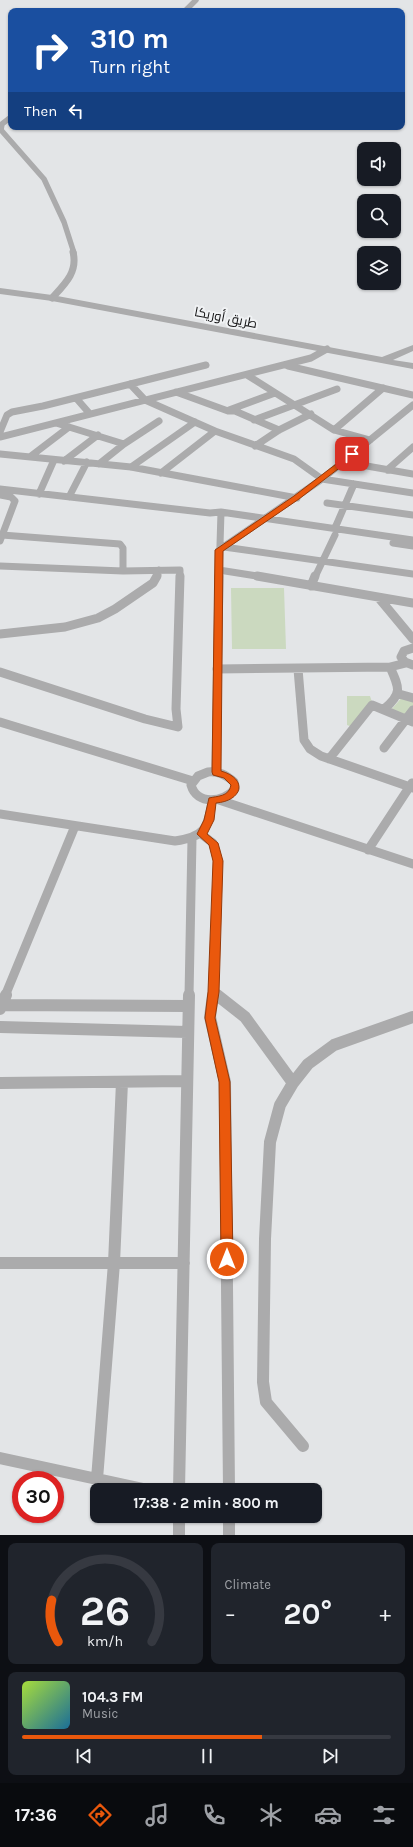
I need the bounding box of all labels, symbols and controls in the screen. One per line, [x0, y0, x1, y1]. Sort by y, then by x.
text: 310 m [90, 22, 169, 55]
icon: right [24, 24, 76, 76]
text: Turn right [90, 56, 170, 78]
icon: left [65, 100, 87, 122]
text: Then [24, 102, 57, 120]
map controls [357, 142, 401, 290]
button: sound [357, 142, 401, 186]
button: search [357, 194, 401, 238]
button: layers [357, 246, 401, 290]
street label: طريق أوريكا [193, 303, 259, 331]
pin [335, 437, 369, 471]
icon: arrive [341, 443, 363, 465]
position arrow [206, 1238, 248, 1280]
speed limit sign: 30 [12, 1471, 64, 1523]
text: 17:38 · 2 min · 800 m [133, 1494, 279, 1512]
text: Climate [225, 1577, 271, 1592]
text: 26 [80, 1586, 130, 1634]
text: 20° [283, 1596, 332, 1632]
text: − [225, 1601, 236, 1627]
text: + [379, 1601, 391, 1627]
text: km/h [87, 1632, 123, 1649]
text: 104.3 FM [82, 1688, 143, 1706]
text: Music [82, 1706, 118, 1721]
icon: previous [73, 1745, 95, 1767]
icon: pause [196, 1745, 218, 1767]
icon: next [319, 1745, 341, 1767]
icon: directions [86, 1801, 114, 1829]
icon: music [143, 1801, 171, 1829]
icon: phone [200, 1801, 228, 1829]
icon: climate [257, 1801, 285, 1829]
icon: car [314, 1801, 342, 1829]
icon: filters [370, 1801, 398, 1829]
text: 17:36 [14, 1804, 57, 1826]

